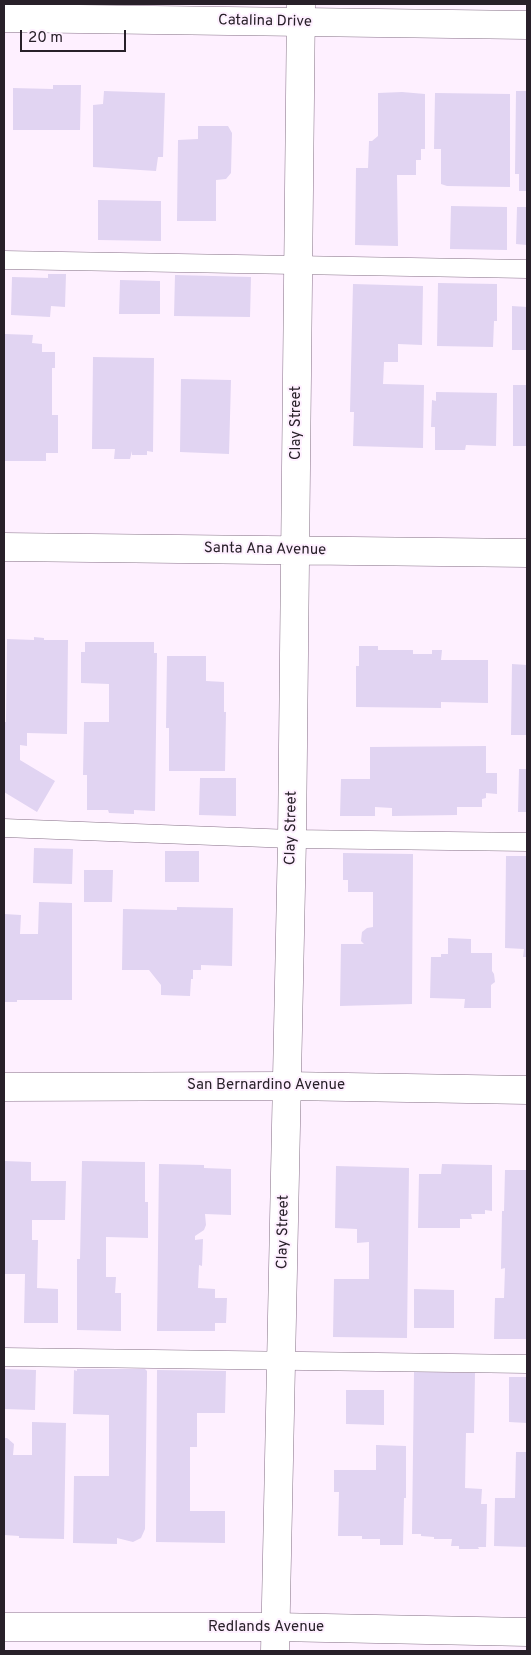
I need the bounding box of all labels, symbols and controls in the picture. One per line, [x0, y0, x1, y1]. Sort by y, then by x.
street label: Catalina Drive [218, 12, 312, 32]
scale bar [22, 20, 129, 52]
text: 20 m [28, 29, 63, 48]
street label: Clay Street [288, 386, 306, 460]
street label: Santa Ana Avenue [204, 540, 326, 560]
street label: Clay Street [282, 791, 302, 865]
street label: San Bernardino Avenue [187, 1077, 345, 1095]
street label: Clay Street [274, 1195, 294, 1269]
street label: Redlands Avenue [208, 1619, 324, 1637]

